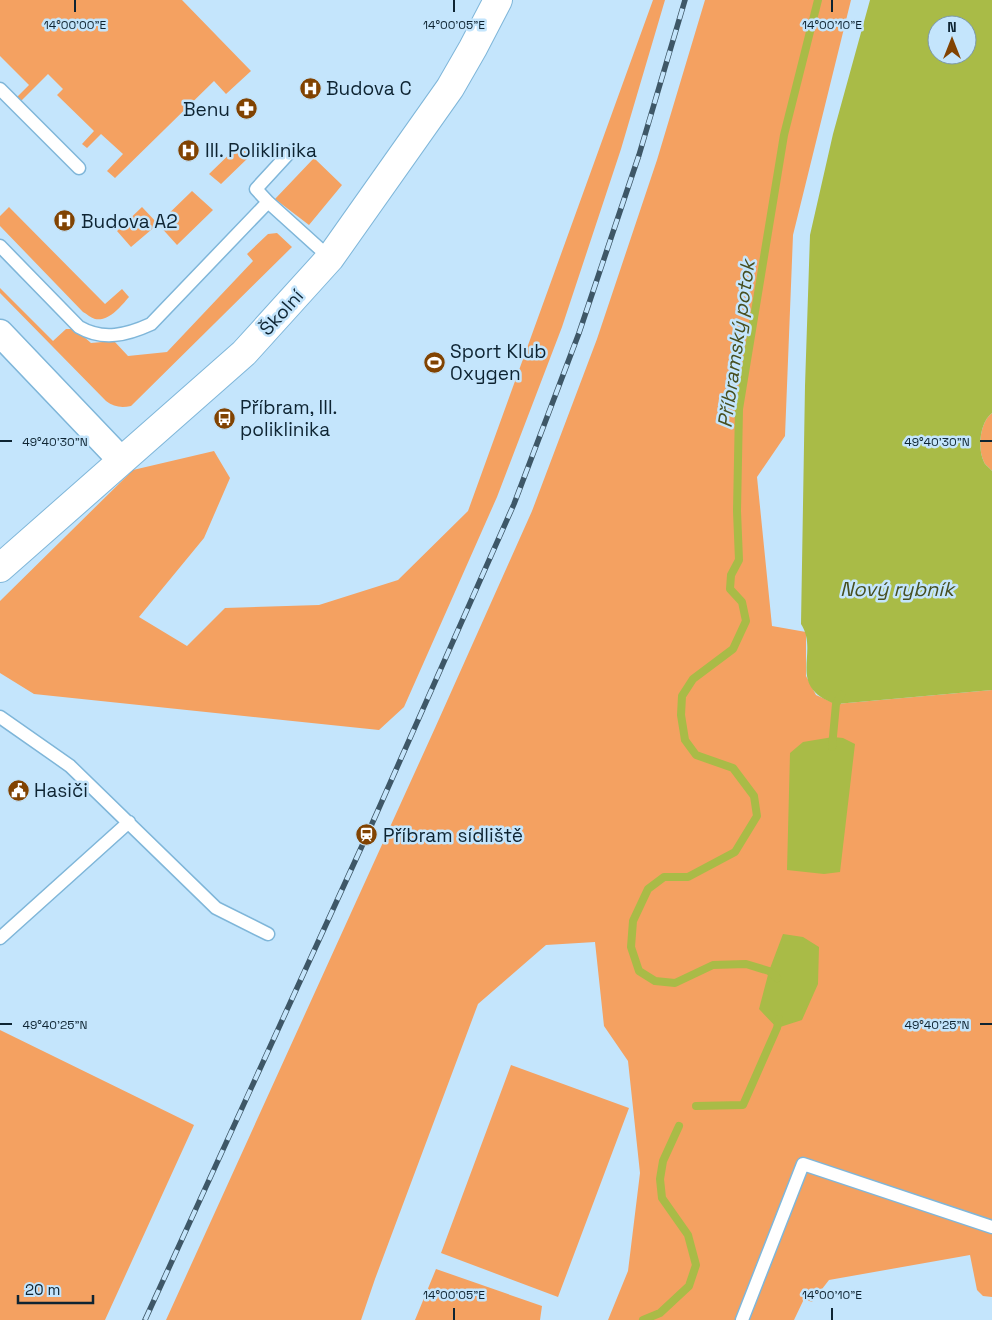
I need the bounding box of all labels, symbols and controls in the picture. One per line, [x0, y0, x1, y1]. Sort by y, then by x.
north arrow [927, 15, 977, 65]
text: 14°00'00"E [44, 17, 107, 33]
text: 14°00'05"E [423, 17, 485, 33]
text: 14°00'10"E [802, 17, 862, 33]
text: N [947, 18, 957, 36]
hospital icon: Budova C [298, 76, 322, 100]
place label: Budova C [326, 76, 412, 101]
place label: Benu [183, 97, 230, 122]
pharmacy icon: Benu [234, 97, 258, 121]
hospital icon: III. Poliklinika [177, 138, 201, 162]
place label: III. Poliklinika [205, 138, 317, 163]
hospital icon: Budova A2 [53, 209, 77, 233]
place label: Budova A2 [81, 209, 178, 234]
water label: Příbramský potok [711, 256, 761, 429]
street label: Školní [254, 284, 309, 341]
place label: Sport Klub Oxygen [450, 339, 547, 386]
sports icon: Sport Klub Oxygen [422, 350, 446, 374]
place label: Příbram, III. poliklinika [240, 395, 337, 442]
bus stop icon: Příbram, III. poliklinika [212, 406, 236, 430]
text: 49°40'30"N [22, 434, 88, 450]
text: 49°40'30"N [904, 434, 970, 450]
water label: Nový rybník [840, 576, 956, 602]
public building icon: Hasiči [6, 778, 30, 802]
place label: Hasiči [34, 778, 88, 803]
station icon: Příbram sídliště [355, 823, 379, 847]
place label: Příbram sídliště [383, 823, 523, 848]
text: 49°40'25"N [22, 1017, 88, 1033]
text: 49°40'25"N [904, 1017, 970, 1033]
scale bar [18, 1272, 92, 1304]
text: 20 m [25, 1280, 60, 1299]
text: 14°00'05"E [423, 1287, 485, 1303]
text: 14°00'10"E [802, 1287, 862, 1303]

